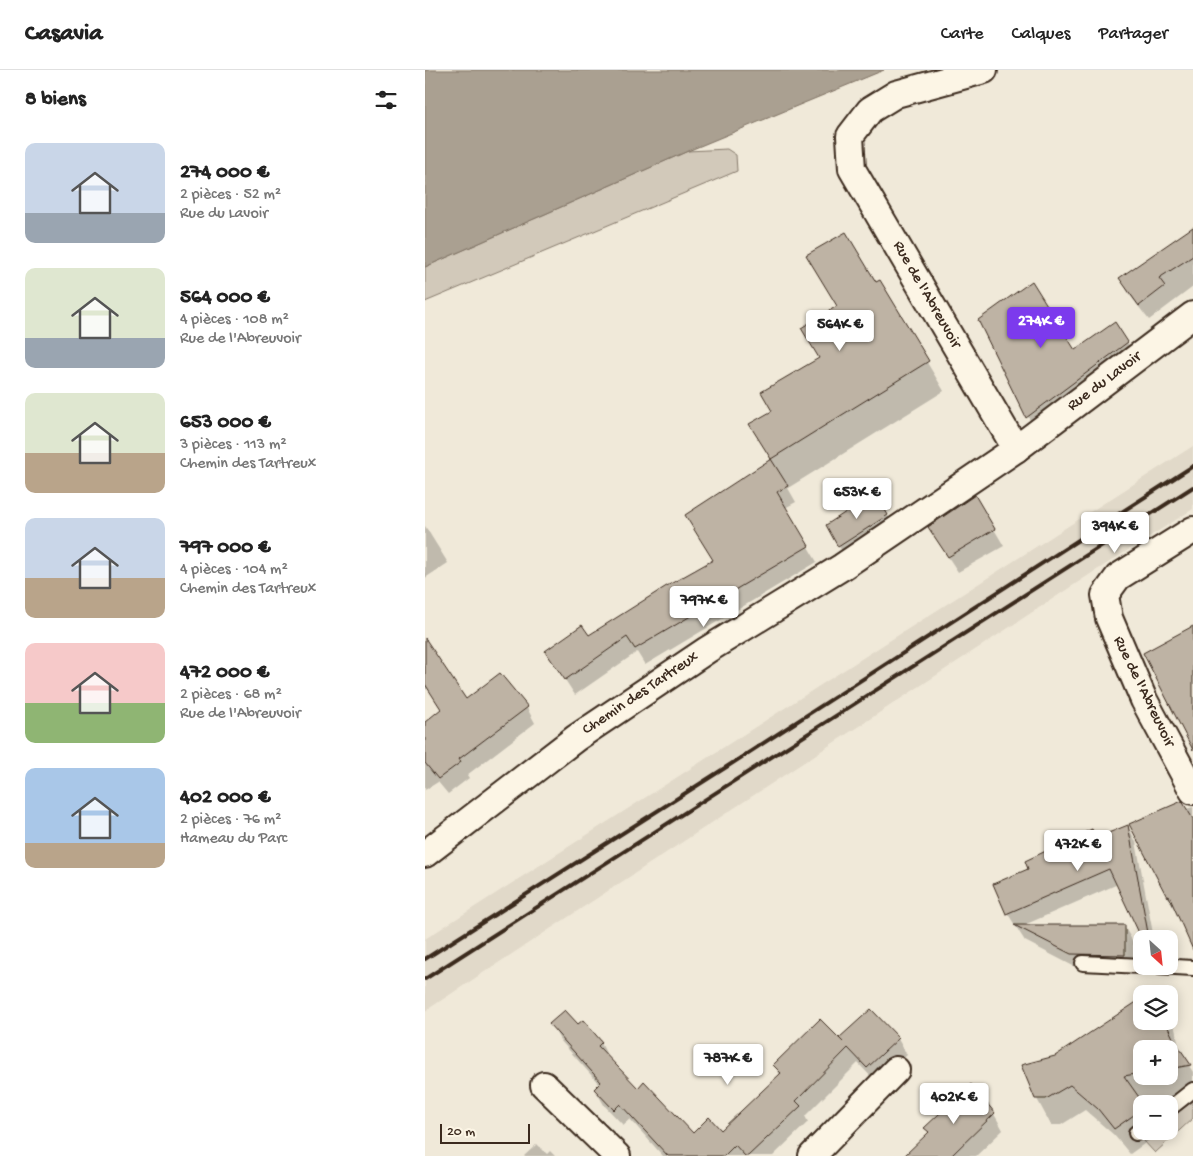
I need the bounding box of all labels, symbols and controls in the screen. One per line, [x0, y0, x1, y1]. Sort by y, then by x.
text: Casavia [25, 20, 103, 49]
text: Carte [941, 24, 984, 45]
text: Calques [1012, 24, 1070, 45]
text: Partager [1098, 24, 1168, 45]
icon: filters [372, 86, 400, 114]
text: 8 biens [25, 88, 86, 113]
text: 274 000 € [180, 161, 269, 186]
icon: home [65, 163, 125, 223]
text: 2 pièces · 52 m² [180, 186, 281, 205]
text: Rue du Lavoir [180, 205, 268, 224]
street label: Rue de l'Abreuvoir [888, 238, 965, 353]
text: 564 000 € [180, 286, 270, 311]
icon: home [65, 288, 125, 348]
pin: 274K € [1000, 306, 1082, 349]
pin: 564K € [799, 310, 881, 352]
text: 4 pièces · 108 m² [180, 311, 289, 330]
text: 274K € [1018, 313, 1064, 332]
text: 564K € [817, 316, 863, 335]
text: Rue de l'Abreuvoir [180, 330, 301, 349]
street label: Rue du Lavoir [1064, 347, 1147, 416]
text: 653 000 € [180, 411, 271, 436]
icon: home [65, 413, 125, 473]
text: 3 pièces · 113 m² [180, 436, 287, 455]
text: Chemin des Tartreux [180, 455, 316, 474]
pin: 653K € [816, 478, 898, 520]
text: 653K € [834, 484, 880, 503]
pin: 394K € [1074, 512, 1156, 554]
text: 394K € [1092, 518, 1138, 537]
text: 797 000 € [180, 536, 271, 561]
icon: home [65, 538, 125, 598]
text: 4 pièces · 104 m² [180, 561, 288, 580]
text: Chemin des Tartreux [180, 580, 316, 599]
pin: 797K € [663, 586, 745, 628]
text: 797K € [681, 592, 727, 611]
street label: Rue de l'Abreuvoir [1108, 634, 1179, 752]
street label: Chemin des Tartreux [579, 648, 703, 740]
text: 472 000 € [180, 661, 269, 686]
icon: home [65, 663, 125, 723]
text: 2 pièces · 68 m² [180, 686, 282, 705]
text: Rue de l'Abreuvoir [180, 705, 301, 724]
text: 402 000 € [180, 786, 270, 811]
icon: home [65, 788, 125, 848]
text: 2 pièces · 76 m² [180, 811, 281, 830]
text: Hameau du Parc [180, 830, 287, 849]
pin: 472K € [1037, 830, 1119, 872]
text: 472K € [1055, 836, 1101, 855]
north arrow [1133, 930, 1177, 975]
map controls [1133, 930, 1178, 1140]
button: layers [1133, 985, 1178, 1030]
button: + [1133, 1040, 1178, 1085]
pin: 787K € [687, 1044, 769, 1086]
text: 787K € [704, 1050, 752, 1069]
pin: 402K € [913, 1082, 995, 1125]
text: 402K € [931, 1089, 977, 1108]
button: − [1133, 1095, 1178, 1140]
scale bar [440, 1121, 530, 1144]
text: 20 m [447, 1124, 475, 1141]

